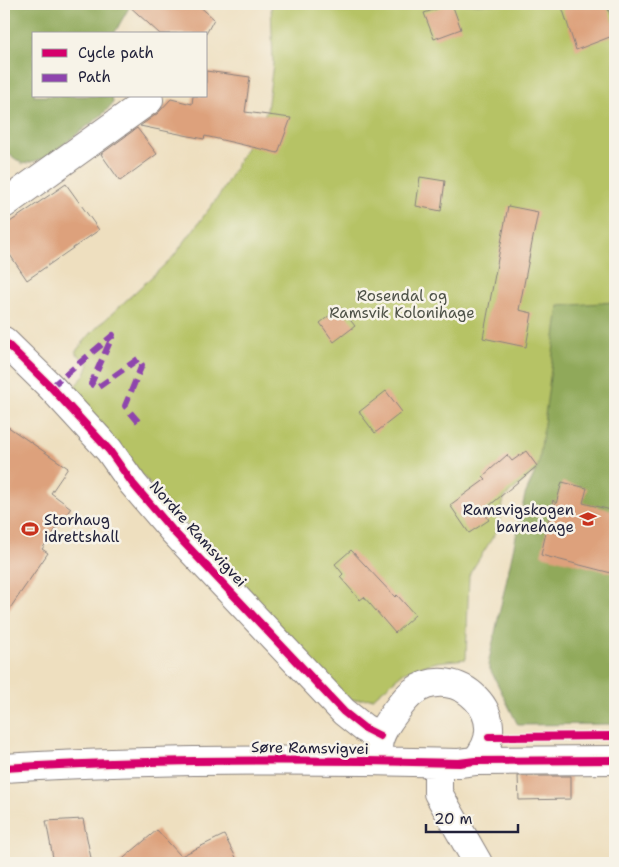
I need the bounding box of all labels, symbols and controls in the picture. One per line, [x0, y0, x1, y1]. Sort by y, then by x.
legend [32, 32, 208, 98]
text: Cycle path [78, 43, 154, 63]
text: Path [78, 67, 111, 87]
park label: Rosendal og Ramsvik Kolonihage [329, 286, 475, 323]
street label: Nordre Ramsvigvei [145, 477, 251, 591]
place label: Ramsvigskogen barnehage [463, 500, 574, 537]
school or university icon: Ramsvigskogen barnehage [578, 509, 598, 529]
place label: Storhaug idrettshall [44, 510, 120, 547]
sports icon: Storhaug idrettshall [20, 519, 40, 539]
street label: Søre Ramsvigvei [251, 737, 369, 759]
scale bar [426, 802, 519, 834]
text: 20 m [434, 809, 473, 829]

